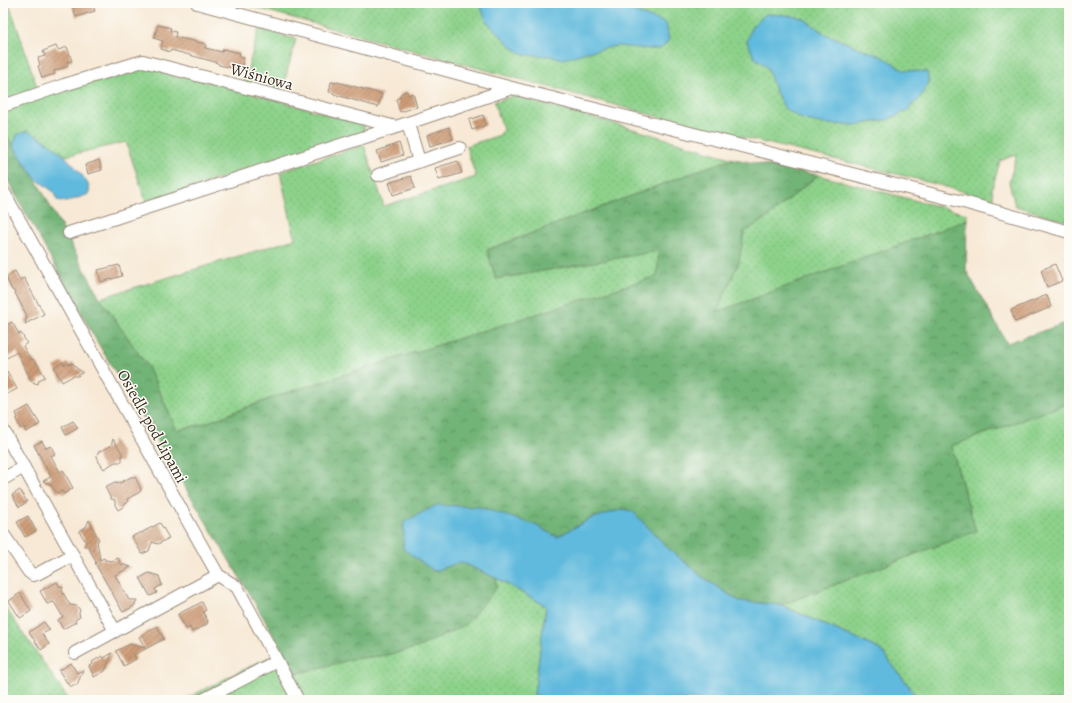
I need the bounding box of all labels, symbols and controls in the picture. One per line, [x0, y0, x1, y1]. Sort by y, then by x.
street label: Wiśniowa [227, 58, 296, 96]
street label: Osiedle pod Lipami [112, 366, 192, 487]

